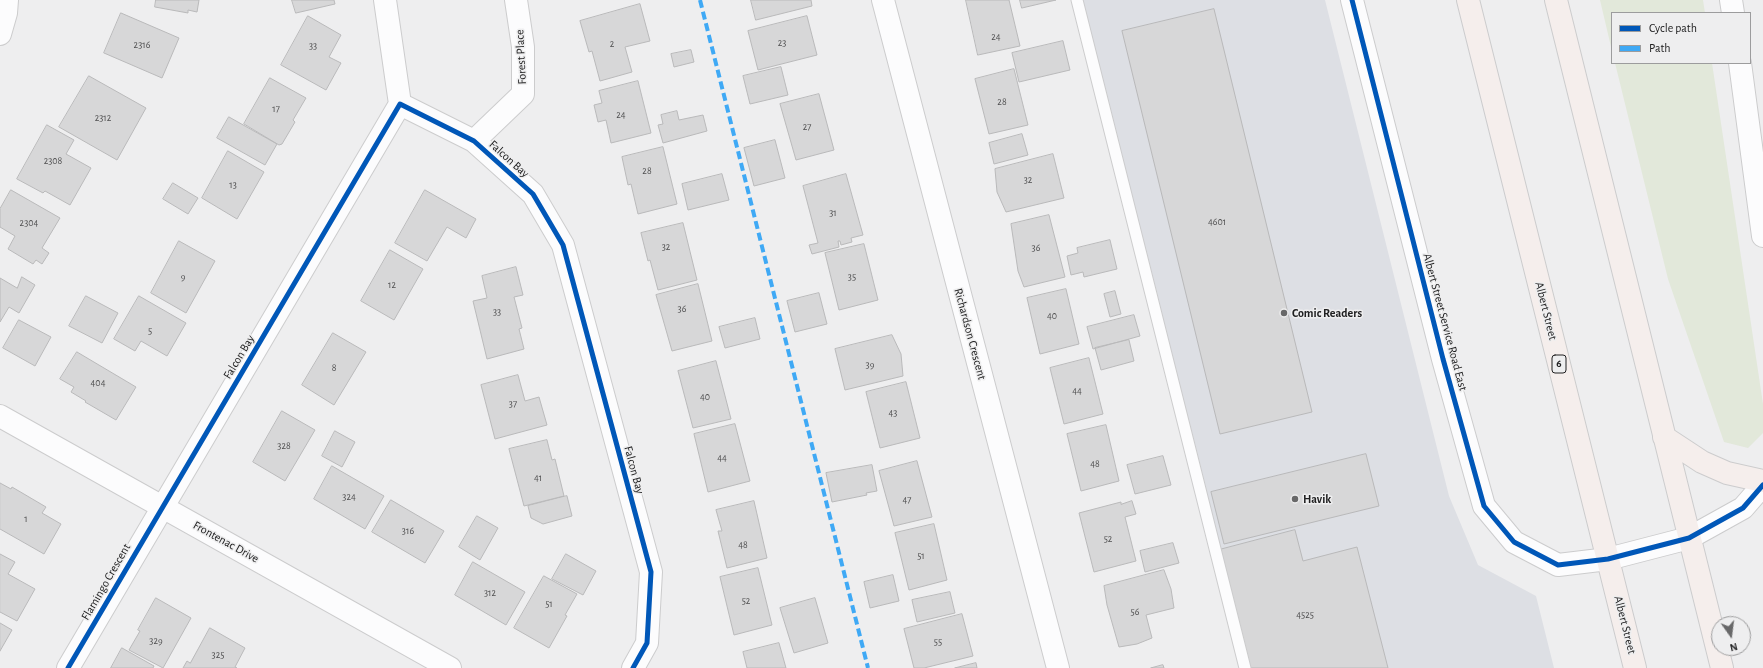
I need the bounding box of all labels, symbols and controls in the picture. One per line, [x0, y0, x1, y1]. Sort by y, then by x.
legend [1611, 12, 1751, 64]
text: Cycle path [1649, 22, 1697, 34]
street label: Forest Place [512, 29, 530, 85]
house number: 24 [991, 31, 1001, 43]
house number: 23 [778, 37, 786, 49]
house number: 2 [610, 38, 614, 50]
house number: 2316 [134, 39, 150, 51]
house number: 33 [309, 40, 317, 52]
text: Path [1649, 42, 1671, 54]
house number: 28 [997, 96, 1007, 108]
house number: 17 [272, 103, 280, 115]
house number: 24 [616, 109, 626, 121]
house number: 2312 [95, 112, 111, 124]
house number: 27 [803, 121, 811, 133]
street label: Falcon Bay [486, 137, 532, 181]
house number: 2308 [44, 155, 62, 167]
house number: 28 [642, 165, 652, 177]
house number: 32 [1024, 174, 1032, 186]
house number: 13 [229, 179, 237, 191]
house number: 31 [829, 207, 837, 219]
house number: 4601 [1208, 216, 1226, 228]
house number: 2304 [20, 217, 38, 229]
house number: 32 [662, 241, 670, 253]
house number: 36 [1032, 242, 1040, 254]
street label: Albert Street Service Road East [1420, 252, 1470, 392]
house number: 9 [181, 271, 185, 283]
house number: 35 [848, 271, 856, 283]
house number: 12 [388, 279, 396, 291]
street label: Albert Street [1532, 280, 1560, 342]
street label: Richardson Crescent [951, 287, 989, 381]
house number: 36 [678, 303, 686, 315]
house number: 33 [493, 306, 501, 318]
place label: Comic Readers [1292, 306, 1362, 320]
marker: Comic Readers [1279, 308, 1289, 318]
house number: 40 [1047, 310, 1057, 322]
house number: 5 [148, 325, 152, 337]
street label: Falcon Bay [220, 332, 258, 382]
road number: 6 [1552, 355, 1566, 373]
house number: 39 [866, 359, 874, 371]
house number: 8 [332, 362, 336, 374]
house number: 404 [91, 377, 105, 389]
house number: 44 [1072, 385, 1082, 397]
house number: 40 [700, 391, 710, 403]
house number: 37 [509, 398, 517, 410]
house number: 43 [889, 407, 897, 419]
house number: 328 [277, 440, 291, 452]
street label: Falcon Bay [621, 445, 647, 495]
house number: 44 [717, 452, 727, 464]
house number: 48 [1090, 458, 1100, 470]
house number: 41 [534, 472, 542, 484]
house number: 324 [342, 491, 356, 503]
place label: Havik [1303, 492, 1331, 506]
house number: 47 [903, 494, 911, 506]
marker: Havik [1290, 494, 1300, 504]
house number: 1 [24, 513, 28, 525]
street label: Frontenac Drive [191, 518, 261, 566]
house number: 316 [402, 525, 414, 537]
house number: 52 [1104, 533, 1112, 545]
house number: 48 [738, 539, 748, 551]
street label: Flamingo Crescent [78, 541, 134, 623]
house number: 51 [917, 550, 925, 562]
house number: 312 [484, 587, 496, 599]
street label: Albert Street [1611, 594, 1639, 656]
house number: 52 [742, 595, 750, 607]
house number: 51 [545, 598, 553, 610]
house number: 56 [1131, 606, 1139, 618]
house number: 4525 [1296, 609, 1314, 621]
north arrow [1711, 616, 1751, 656]
house number: 329 [149, 635, 163, 647]
house number: 55 [934, 636, 942, 648]
text: N [1729, 641, 1739, 653]
house number: 325 [212, 649, 224, 661]

